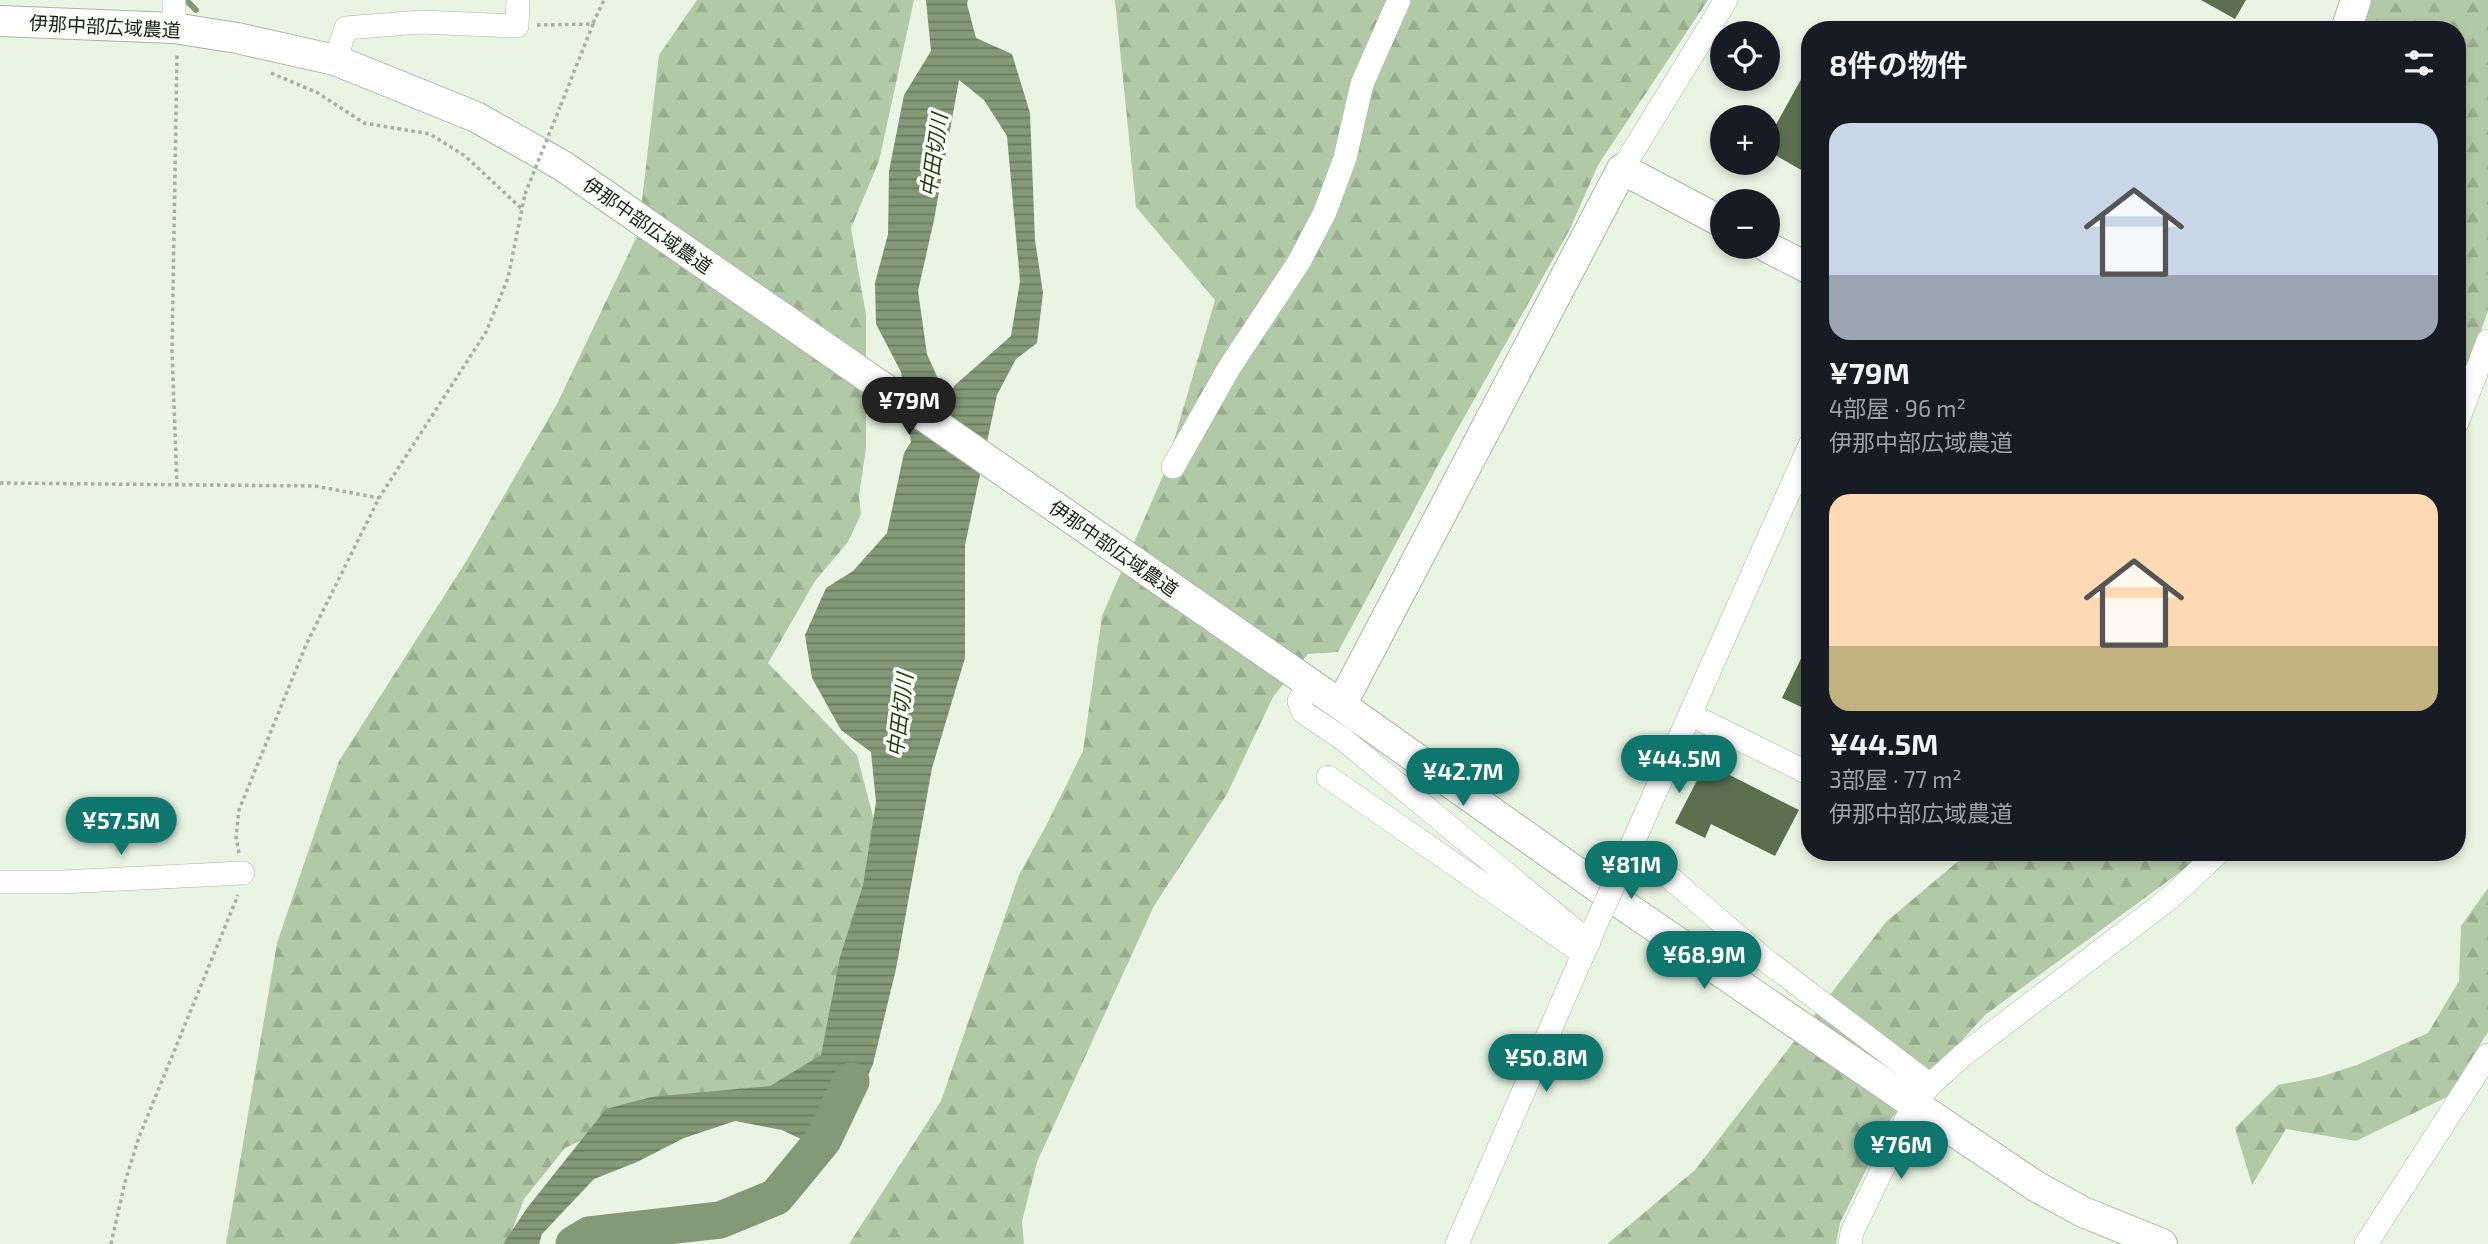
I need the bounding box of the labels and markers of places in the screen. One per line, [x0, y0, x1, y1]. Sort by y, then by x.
pin: ¥79M [868, 378, 950, 437]
pin: ¥44.5M [1622, 736, 1736, 795]
pin: ¥42.7M [1406, 748, 1520, 808]
pin: ¥57.5M [64, 798, 178, 857]
pin: ¥81M [1590, 842, 1672, 901]
pin: ¥68.9M [1647, 932, 1761, 991]
pin: ¥50.8M [1489, 1034, 1603, 1094]
pin: ¥76M [1860, 1122, 1942, 1181]

